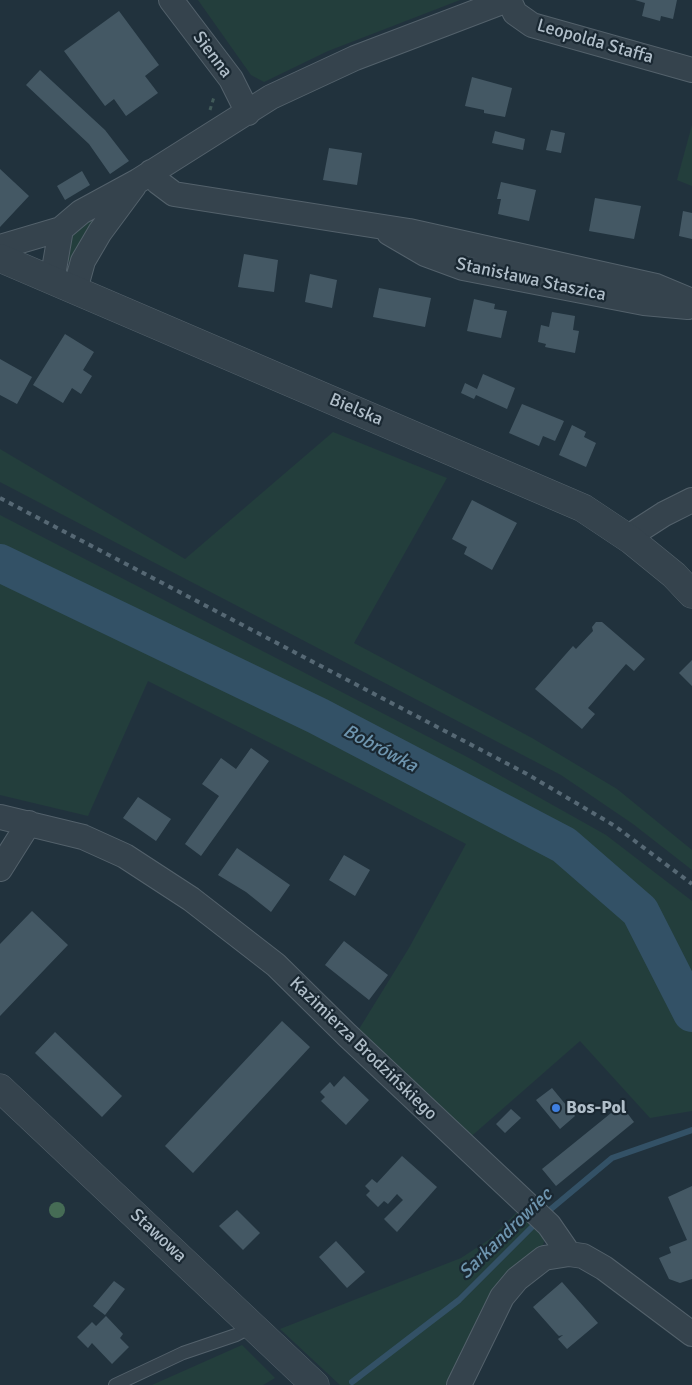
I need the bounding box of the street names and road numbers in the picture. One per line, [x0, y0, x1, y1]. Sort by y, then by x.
street label: Leopolda Staffa [534, 15, 656, 69]
street label: Sienna [188, 27, 236, 83]
street label: Stanisława Staszica [454, 254, 608, 306]
street label: Bielska [326, 389, 386, 431]
street label: Kazimierza Brodzińskiego [285, 973, 441, 1125]
street label: Stawowa [125, 1205, 191, 1267]

